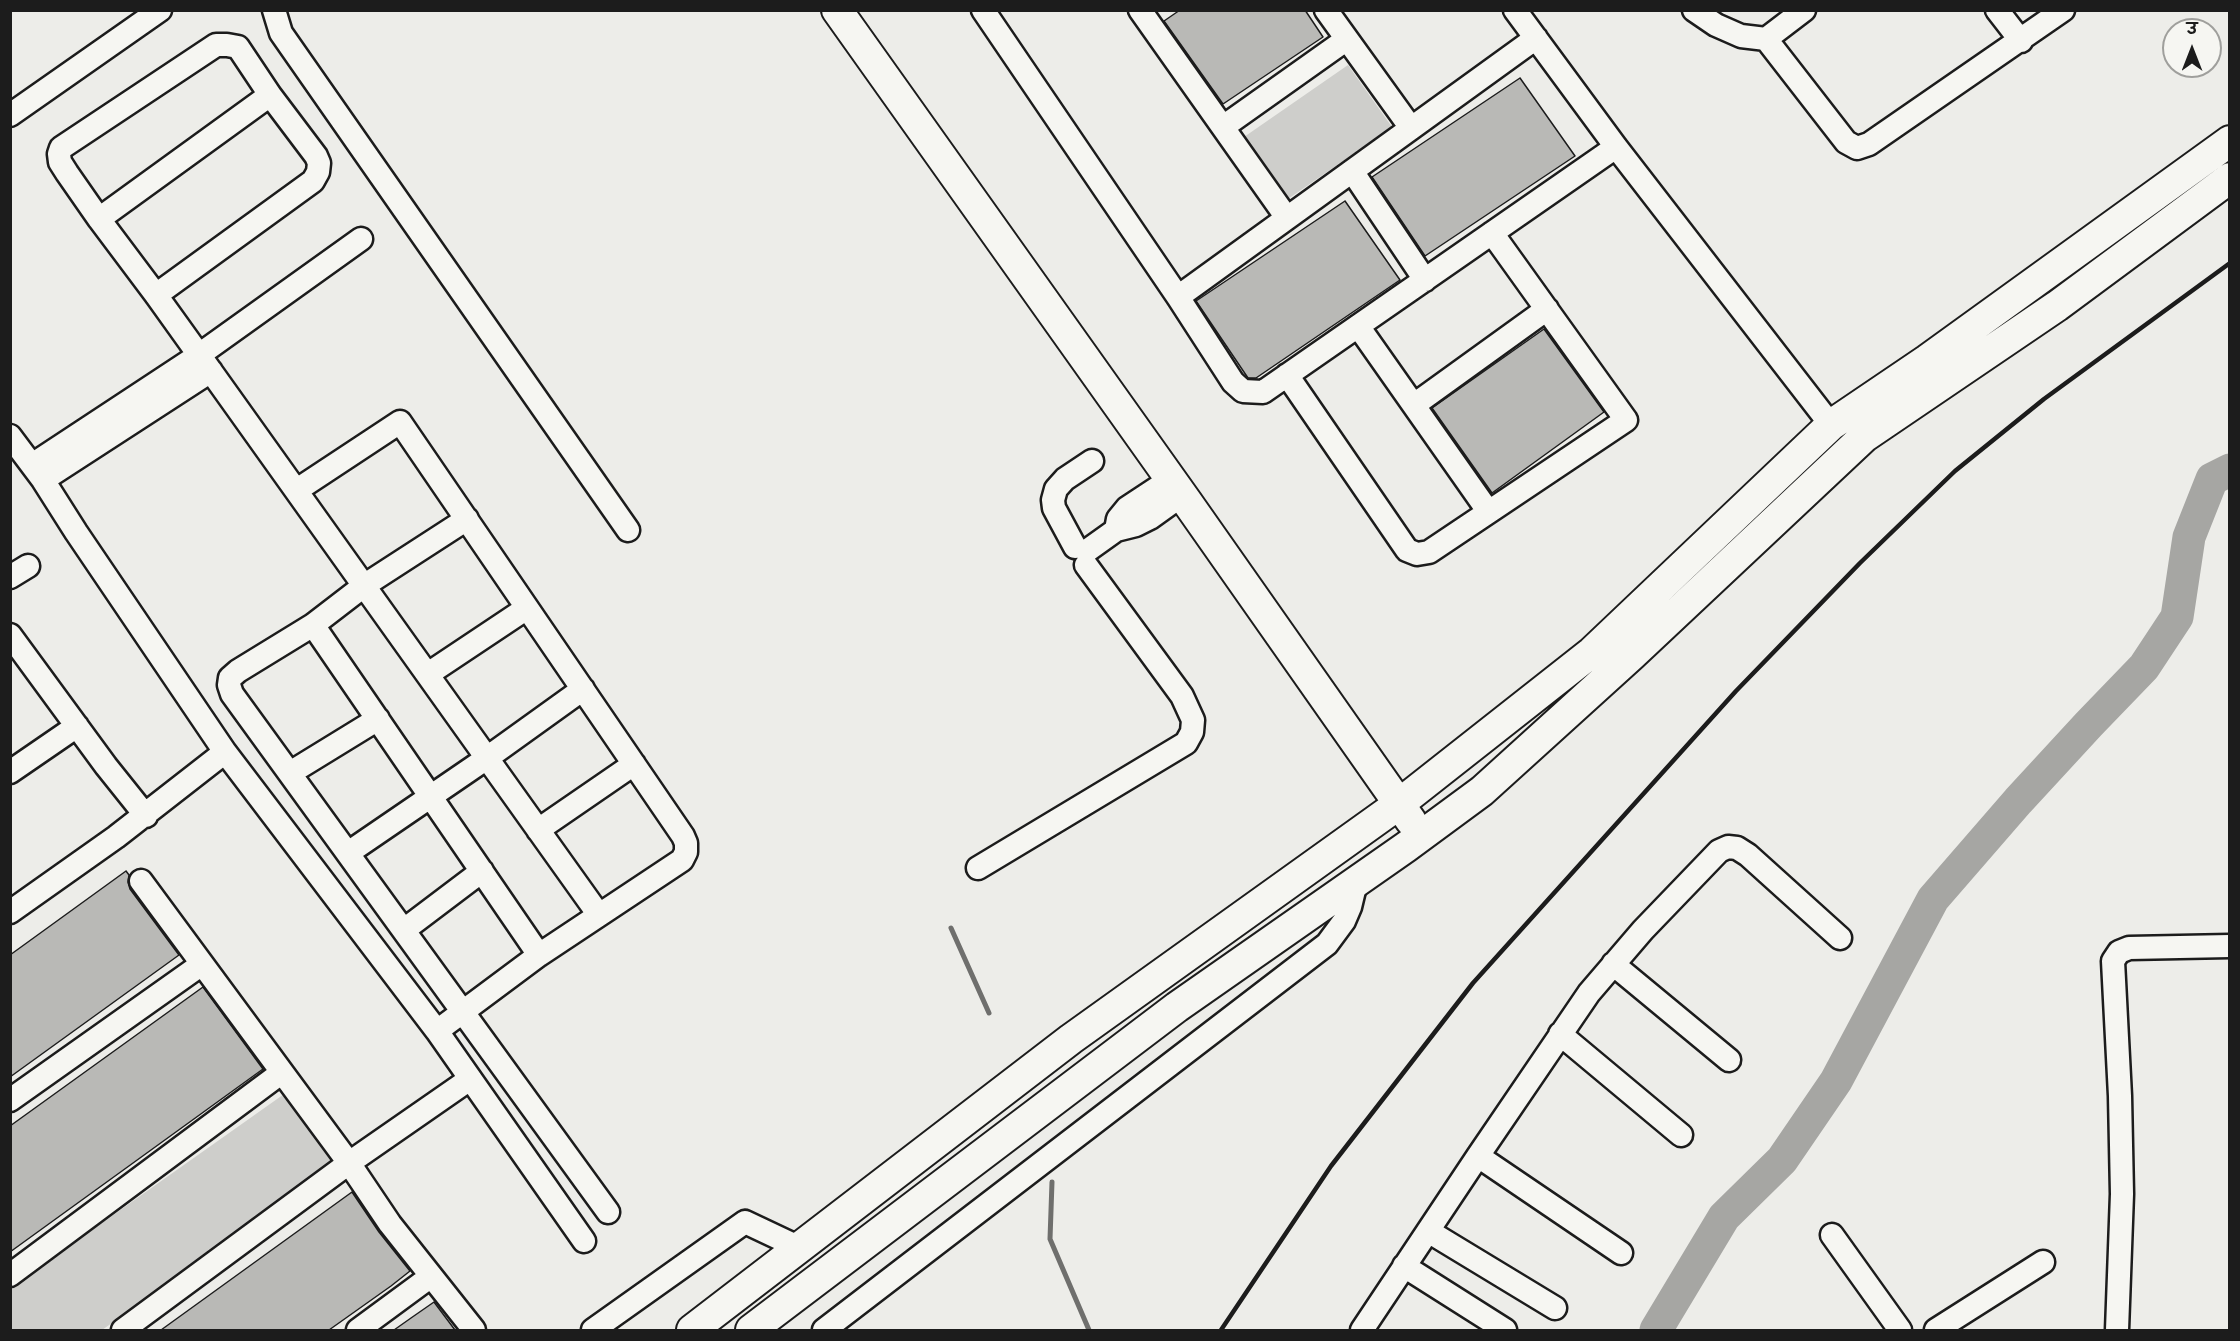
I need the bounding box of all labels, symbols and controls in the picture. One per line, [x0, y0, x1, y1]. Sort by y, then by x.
north arrow [2162, 18, 2222, 78]
text: उ [2187, 22, 2197, 41]

